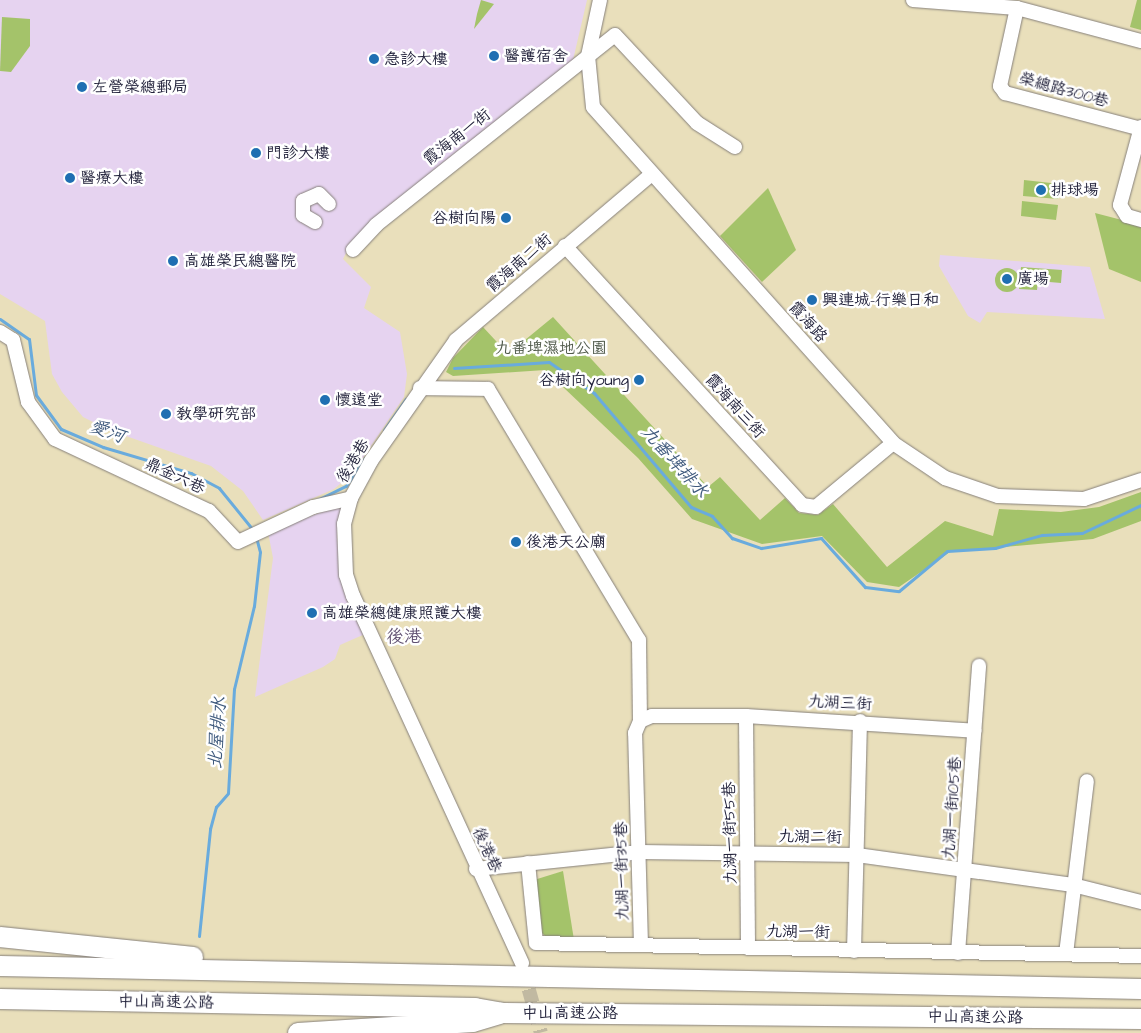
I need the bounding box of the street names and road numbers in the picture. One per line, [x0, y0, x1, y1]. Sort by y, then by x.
street label: 榮總路300巷 [1017, 69, 1111, 111]
street label: 霞海南一街 [420, 105, 494, 169]
street label: 霞海南二街 [483, 230, 555, 296]
street label: 霞海路 [785, 298, 831, 346]
street label: 霞海南三街 [701, 370, 769, 442]
street label: 後港巷 [332, 435, 374, 487]
street label: 鼎金六巷 [142, 454, 208, 498]
street label: 九湖三街 [808, 692, 872, 714]
street label: 九湖一街105巷 [939, 756, 965, 860]
street label: 九湖一街55巷 [720, 782, 740, 884]
street label: 九湖一街35巷 [612, 821, 632, 921]
street label: 後港巷 [468, 824, 506, 876]
street label: 九湖二街 [778, 827, 842, 847]
street label: 九湖一街 [766, 922, 830, 942]
street label: 中山高速公路 [118, 992, 214, 1012]
street label: 中山高速公路 [522, 1003, 618, 1023]
street label: 中山高速公路 [927, 1007, 1023, 1027]

